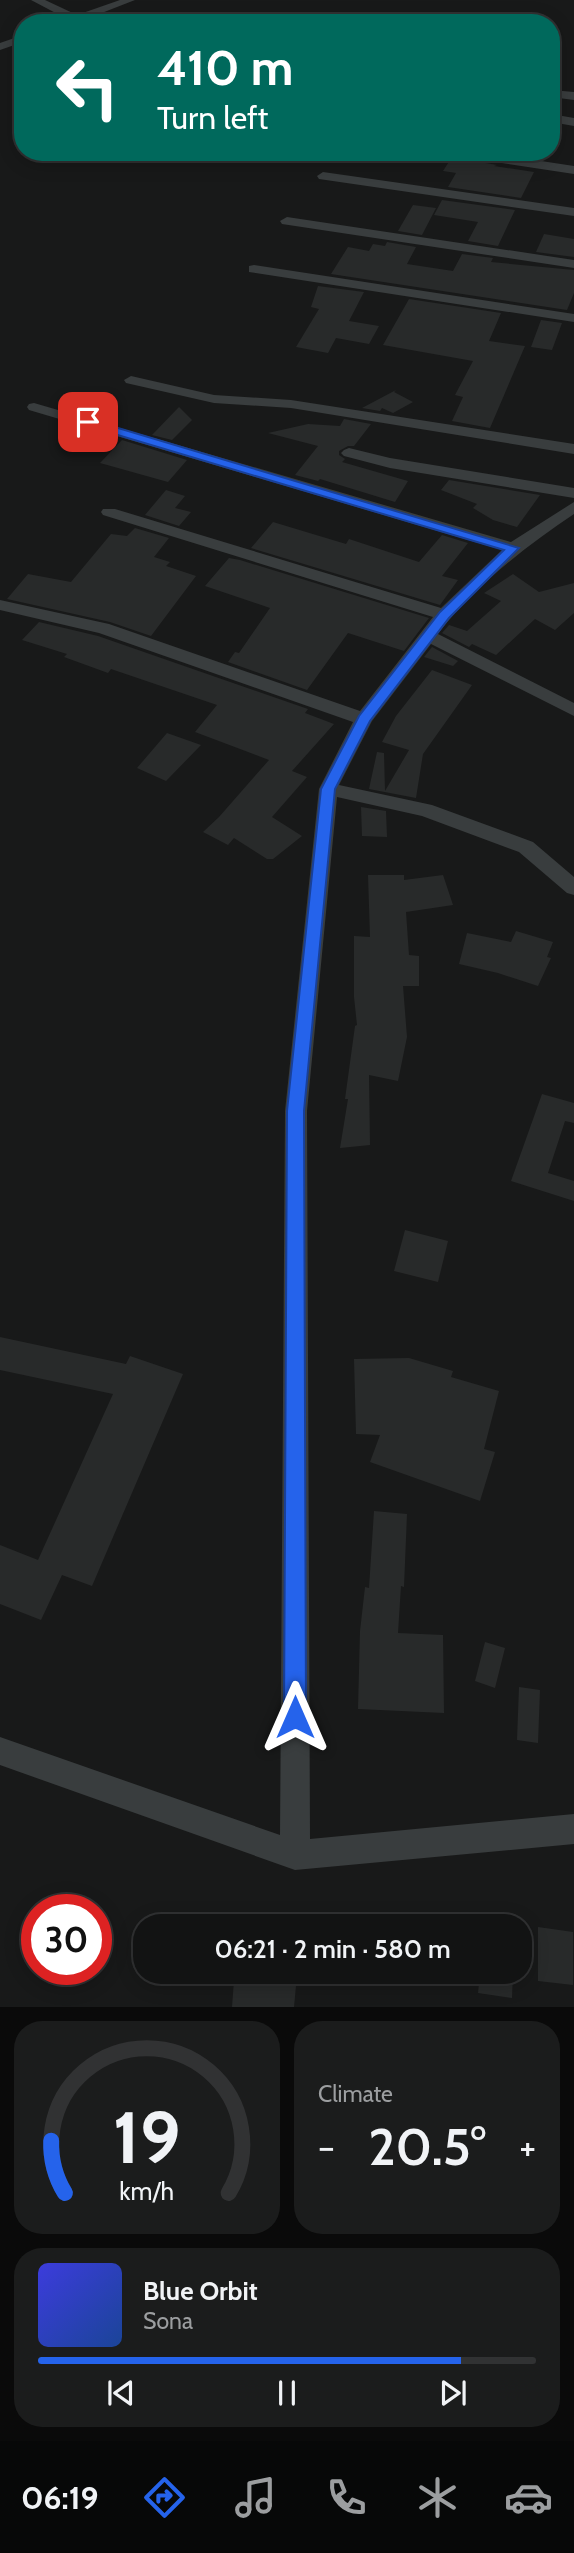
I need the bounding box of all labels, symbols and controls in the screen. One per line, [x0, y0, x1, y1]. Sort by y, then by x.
text: 410 m [157, 38, 293, 97]
icon: left [42, 42, 133, 133]
text: Turn left [157, 98, 268, 137]
pin [58, 392, 118, 452]
icon: arrive [69, 403, 107, 441]
position arrow [258, 1680, 332, 1754]
speed limit sign: 30 [21, 1894, 112, 1985]
text: 06:21 · 2 min · 580 m [214, 1933, 451, 1965]
text: Climate [318, 2080, 393, 2108]
text: 19 [113, 2094, 181, 2182]
text: 20.5° [368, 2115, 486, 2178]
text: − [318, 2123, 335, 2170]
text: + [519, 2123, 536, 2170]
text: km/h [120, 2176, 174, 2206]
text: Blue Orbit [143, 2275, 258, 2307]
text: Sona [143, 2307, 193, 2335]
icon: previous [102, 2374, 140, 2412]
icon: pause [268, 2374, 306, 2412]
icon: next [434, 2374, 472, 2412]
icon: directions [140, 2473, 189, 2522]
icon: music [231, 2473, 280, 2522]
icon: phone [322, 2473, 371, 2522]
icon: climate [413, 2473, 462, 2522]
icon: car [504, 2473, 553, 2522]
text: 06:19 [21, 2478, 98, 2517]

